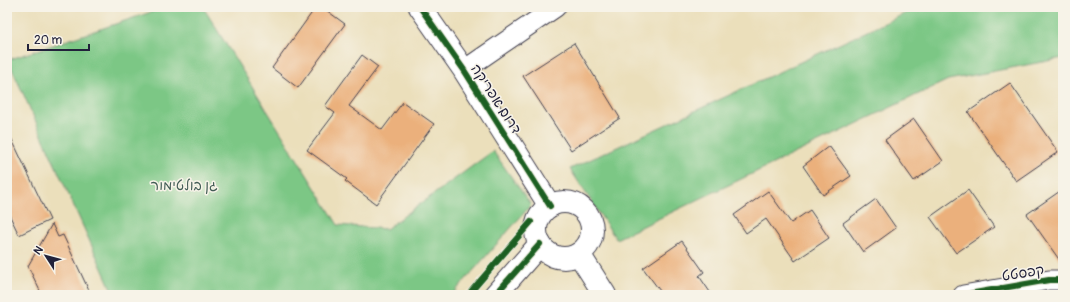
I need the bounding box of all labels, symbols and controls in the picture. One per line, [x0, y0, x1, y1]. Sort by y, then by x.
scale bar [28, 26, 89, 52]
text: 20 m [34, 33, 63, 48]
street label: דרום אפריקה [467, 61, 525, 137]
park label: גן בולטימור [150, 177, 218, 194]
north arrow [26, 236, 66, 276]
text: N [31, 243, 46, 257]
street label: קפסטט [1001, 261, 1045, 285]

